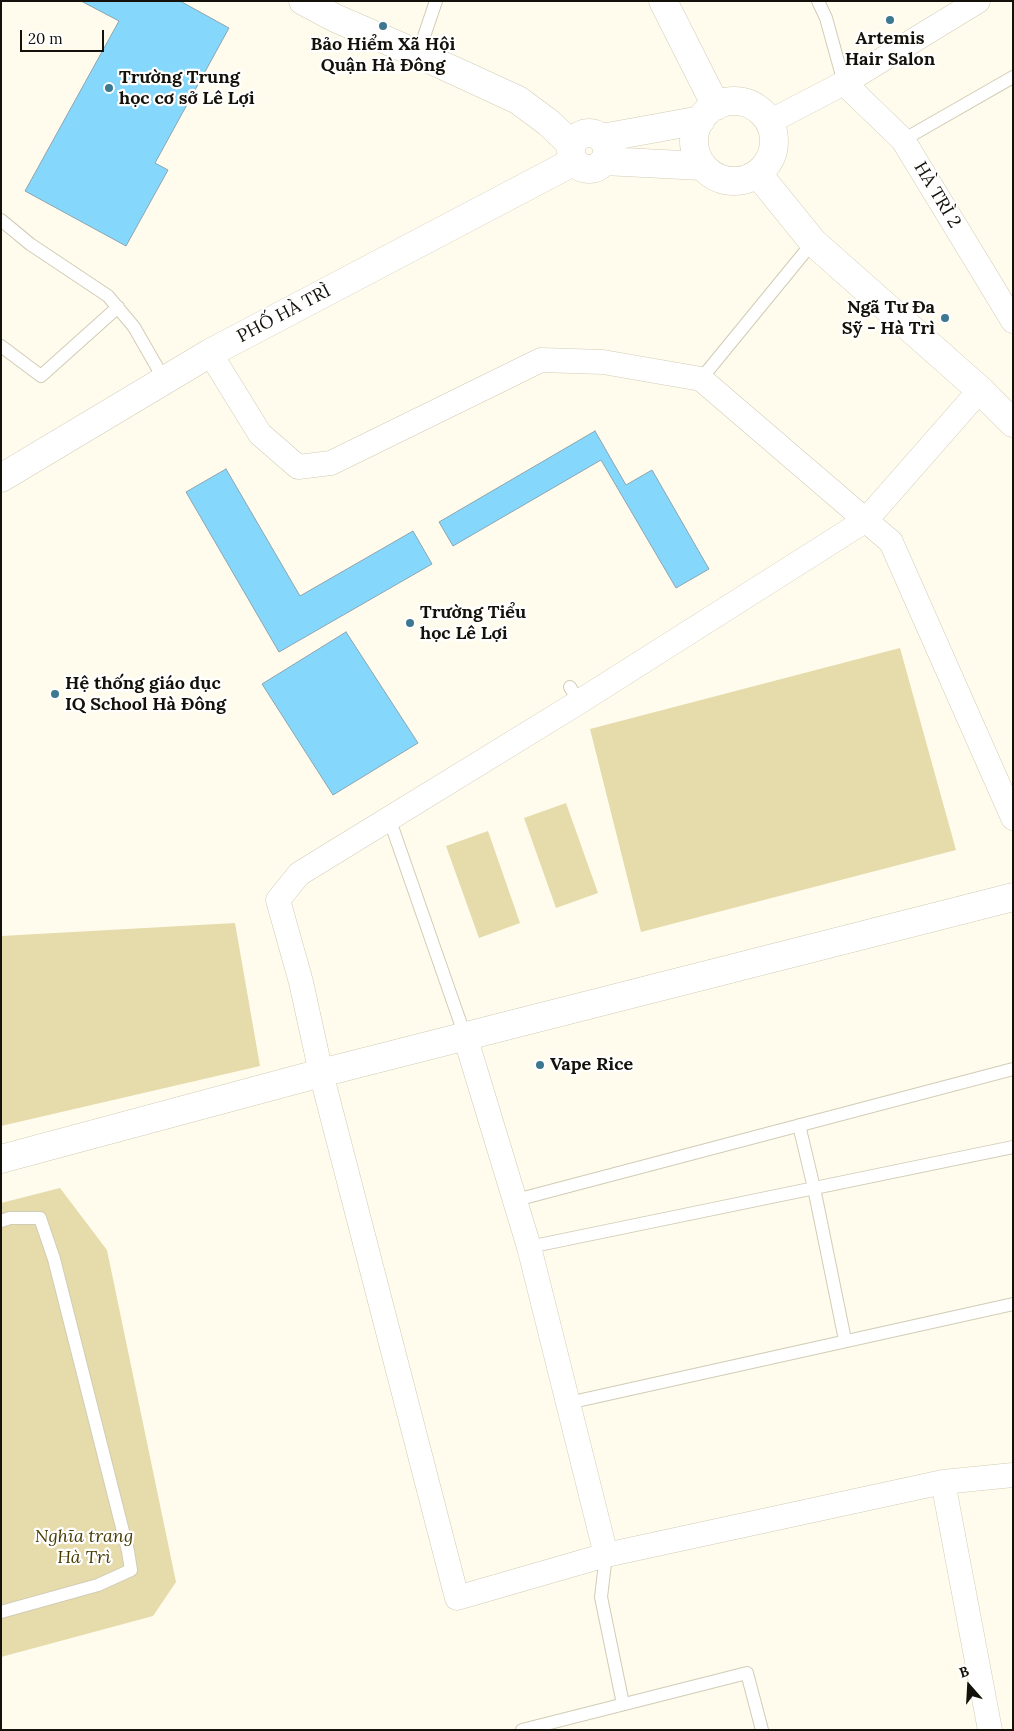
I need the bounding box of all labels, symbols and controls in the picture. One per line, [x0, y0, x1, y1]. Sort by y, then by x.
marker: Artemis Hair Salon [884, 14, 896, 26]
scale bar [22, 20, 106, 52]
marker: Bảo Hiểm Xã Hội Quận Hà Đông [377, 20, 389, 32]
place label: Artemis Hair Salon [845, 28, 935, 70]
text: 20 m [28, 29, 63, 48]
place label: Bảo Hiểm Xã Hội Quận Hà Đông [311, 34, 455, 76]
place label: Trường Trung học cơ sở Lê Lợi [119, 67, 255, 110]
marker: Trường Trung học cơ sở Lê Lợi [103, 82, 115, 94]
street label: HÀ TRÌ 2 [909, 158, 965, 232]
street label: PHỐ HÀ TRÌ [234, 280, 334, 348]
place label: Ngã Tư Đa Sỹ - Hà Trì [842, 297, 935, 340]
marker: Ngã Tư Đa Sỹ - Hà Trì [939, 312, 951, 324]
place label: Trường Tiểu học Lê Lợi [420, 602, 526, 644]
marker: Trường Tiểu học Lê Lợi [404, 617, 416, 629]
place label: Hệ thống giáo dục IQ School Hà Đông [65, 673, 226, 716]
marker: Hệ thống giáo dục IQ School Hà Đông [49, 688, 61, 700]
place label: Vape Rice [550, 1054, 633, 1076]
marker: Vape Rice [534, 1059, 546, 1071]
park label: Nghĩa trang Hà Trì [35, 1526, 133, 1568]
north arrow [944, 1661, 994, 1711]
text: B [957, 1662, 971, 1682]

